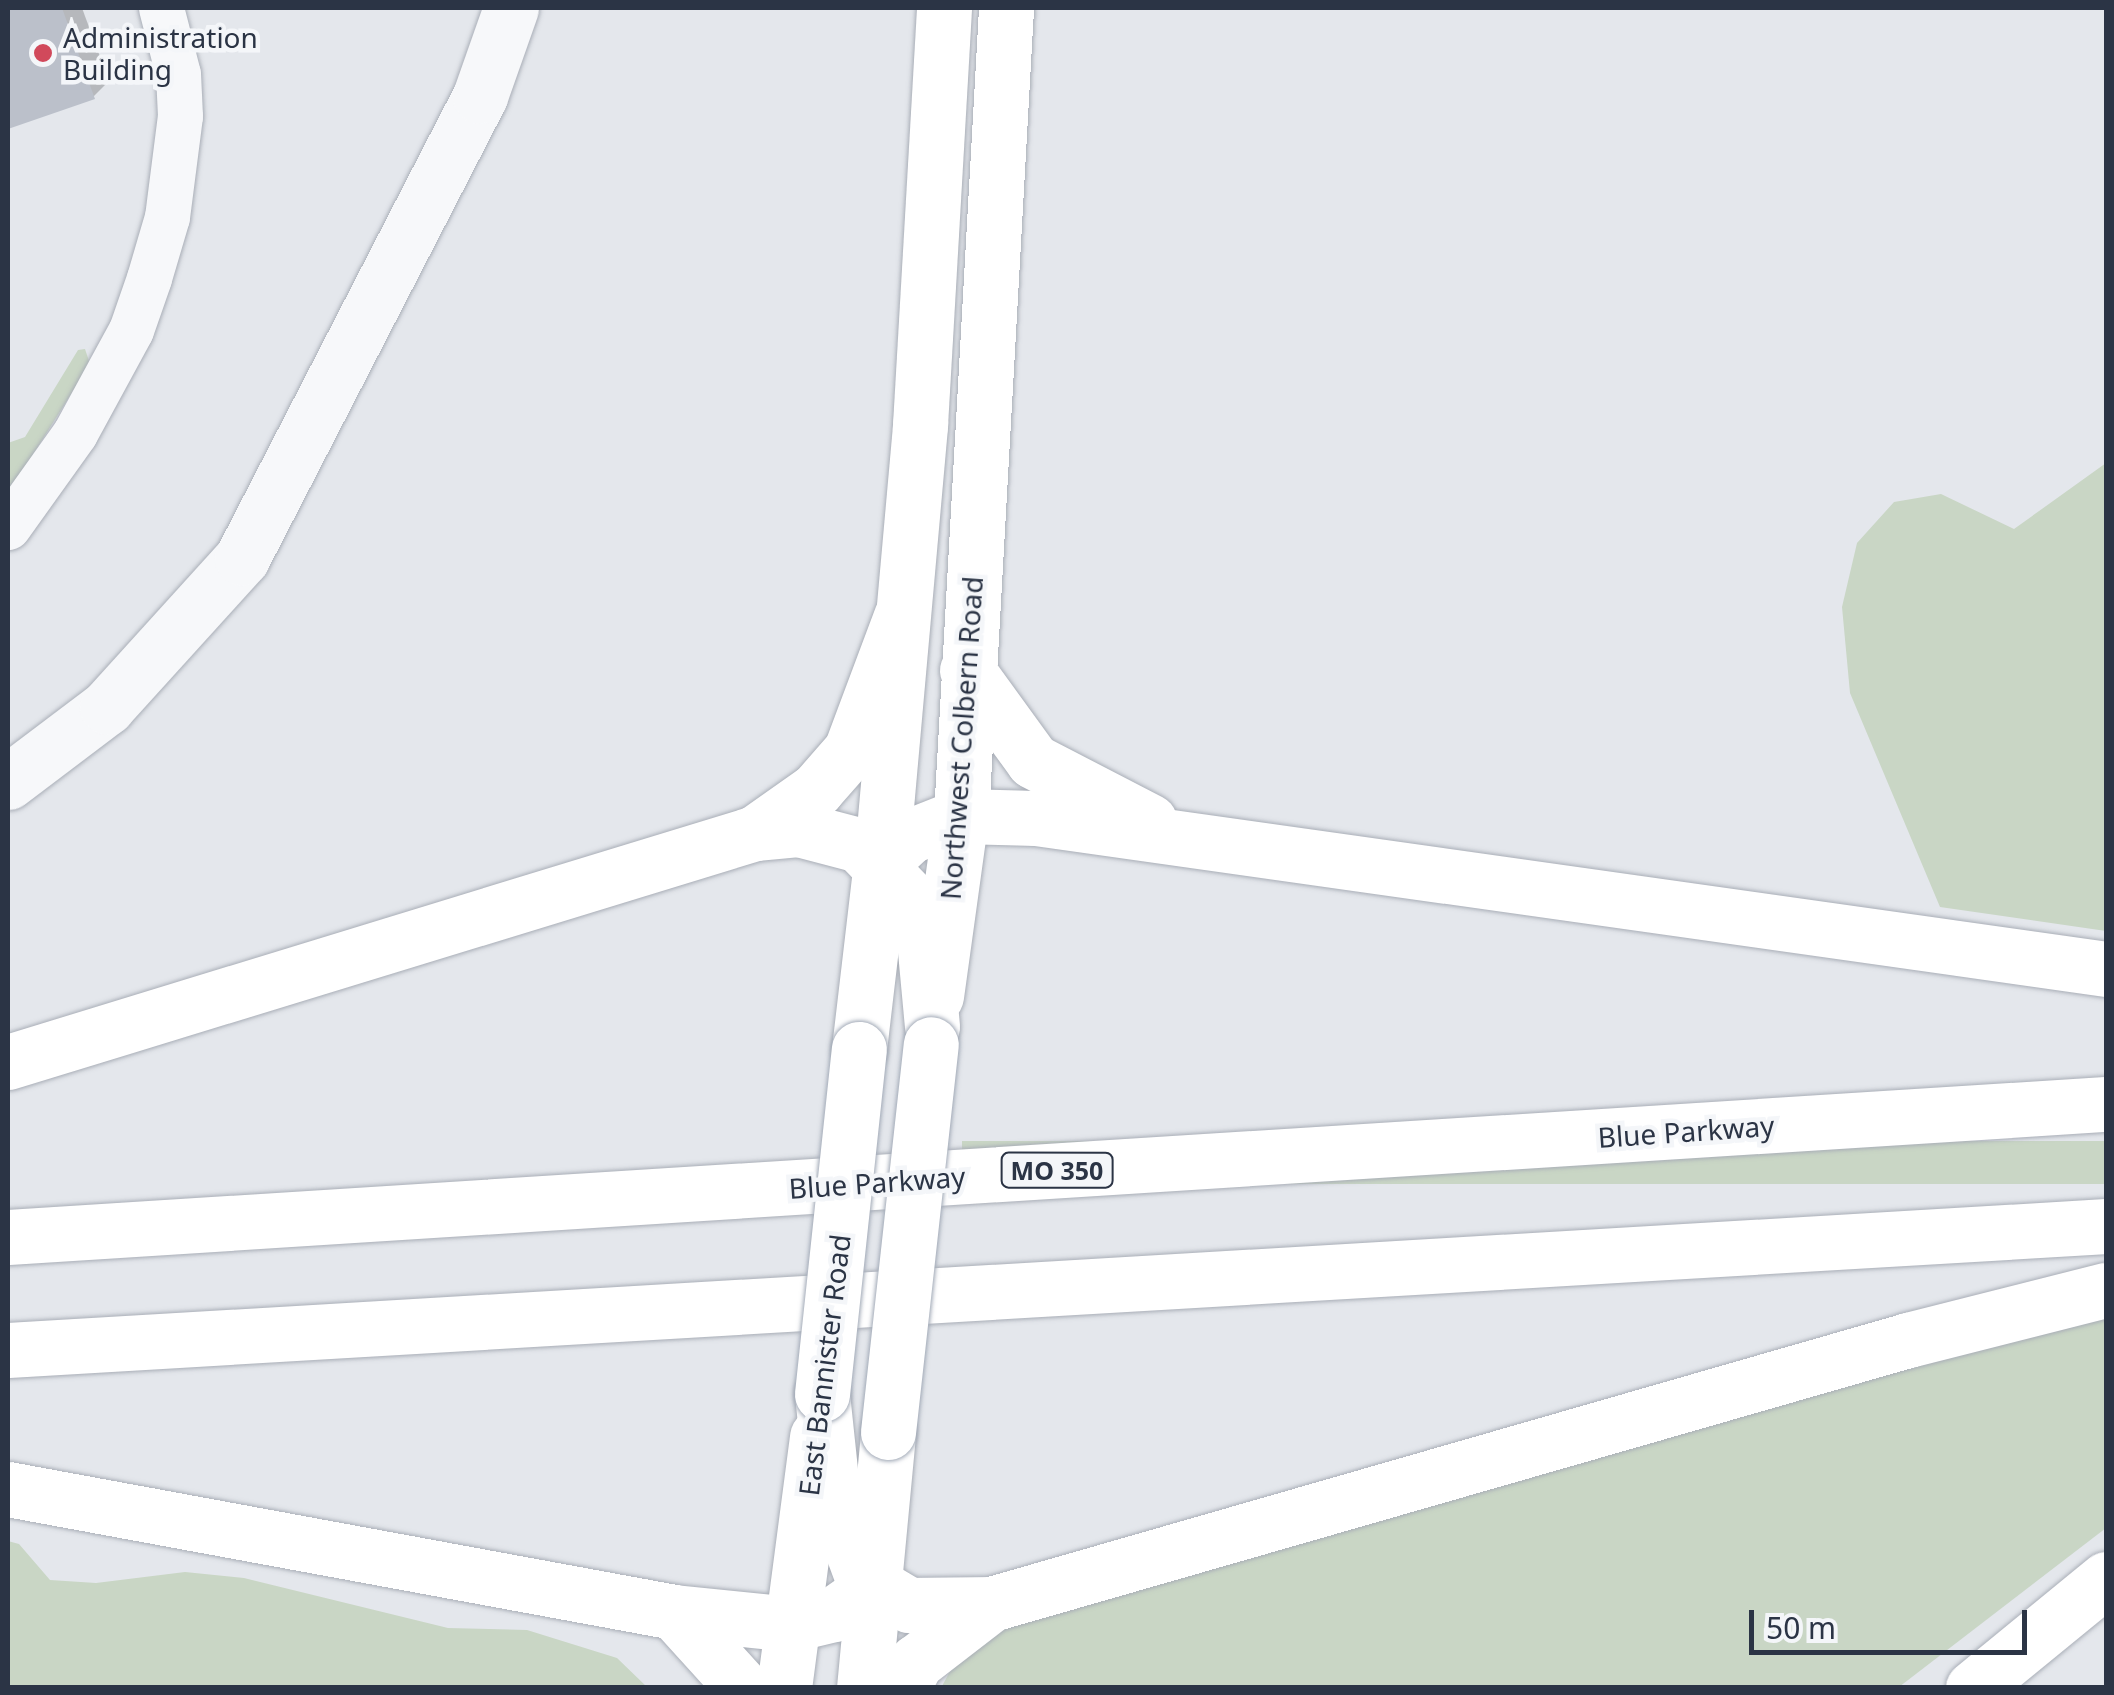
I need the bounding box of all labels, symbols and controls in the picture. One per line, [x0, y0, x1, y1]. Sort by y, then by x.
place label: Administration Building [63, 20, 258, 86]
marker: Administration Building [32, 42, 54, 64]
street label: Northwest Colbern Road [933, 575, 989, 901]
street label: Blue Parkway [1597, 1108, 1775, 1154]
road number: MO 350 [1000, 1150, 1114, 1190]
street label: Blue Parkway [788, 1159, 966, 1205]
street label: East Bannister Road [791, 1232, 857, 1498]
scale bar [1754, 1590, 2032, 1652]
text: 50 m [1766, 1607, 1836, 1648]

